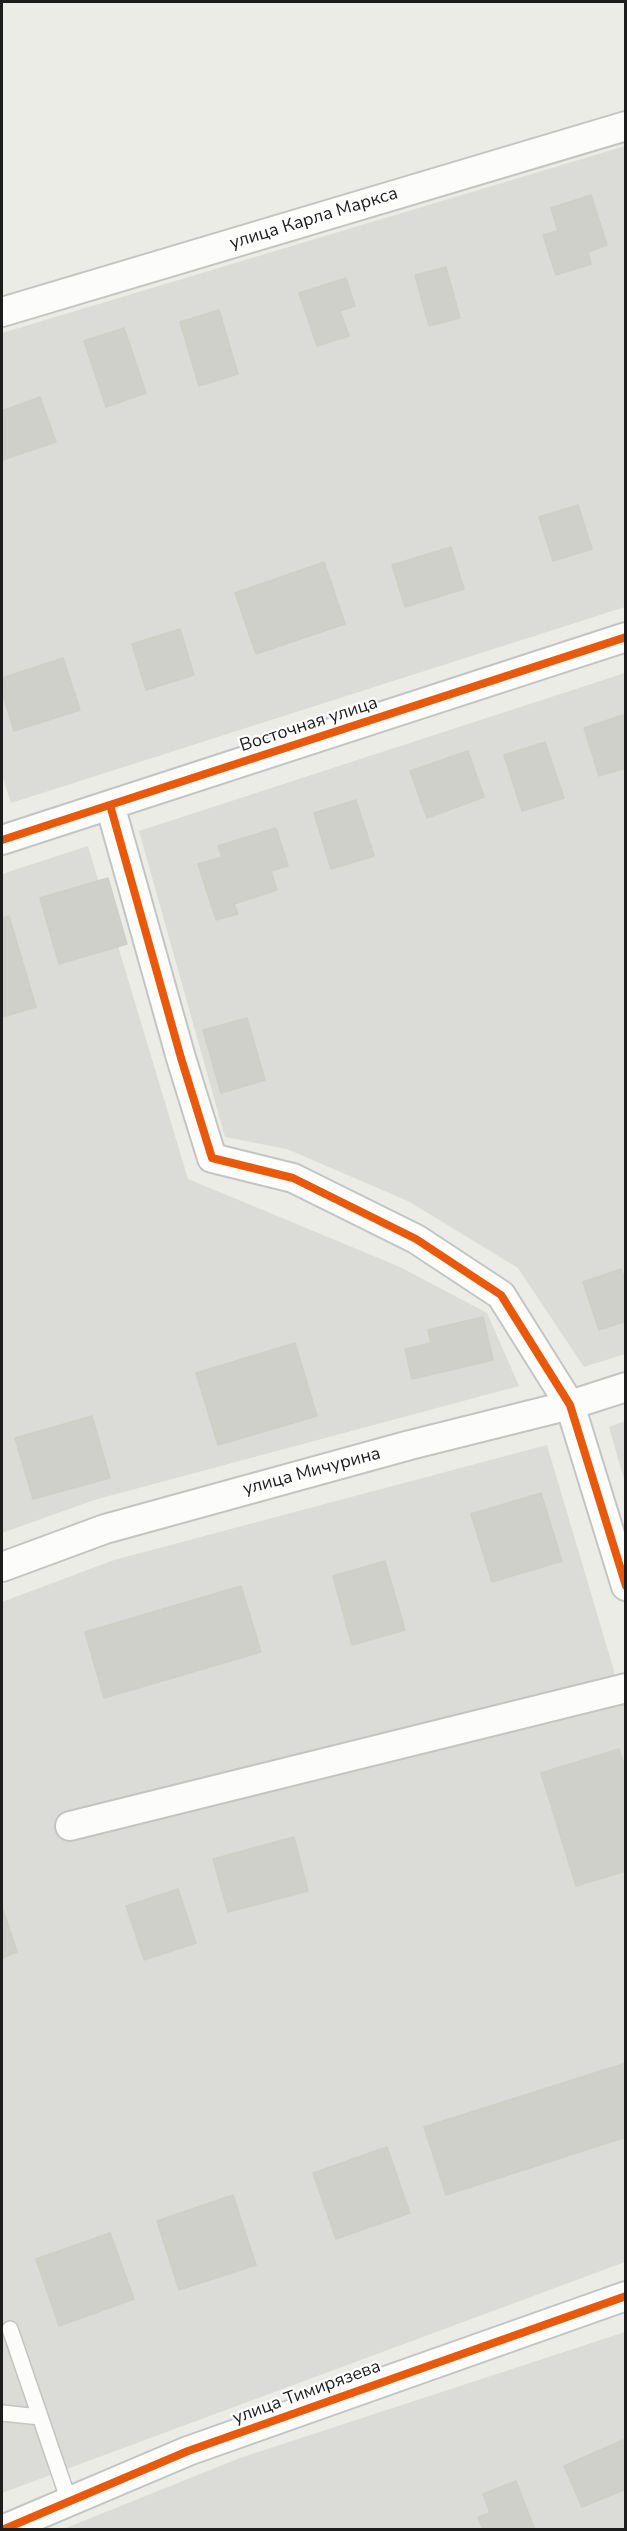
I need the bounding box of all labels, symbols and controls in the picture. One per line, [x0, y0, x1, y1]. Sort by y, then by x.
street label: улица Карла Маркса [227, 183, 401, 255]
street label: Восточная улица [237, 693, 381, 757]
street label: улица Мичурина [241, 1443, 383, 1501]
street label: улица Тимирязева [230, 2356, 384, 2430]

